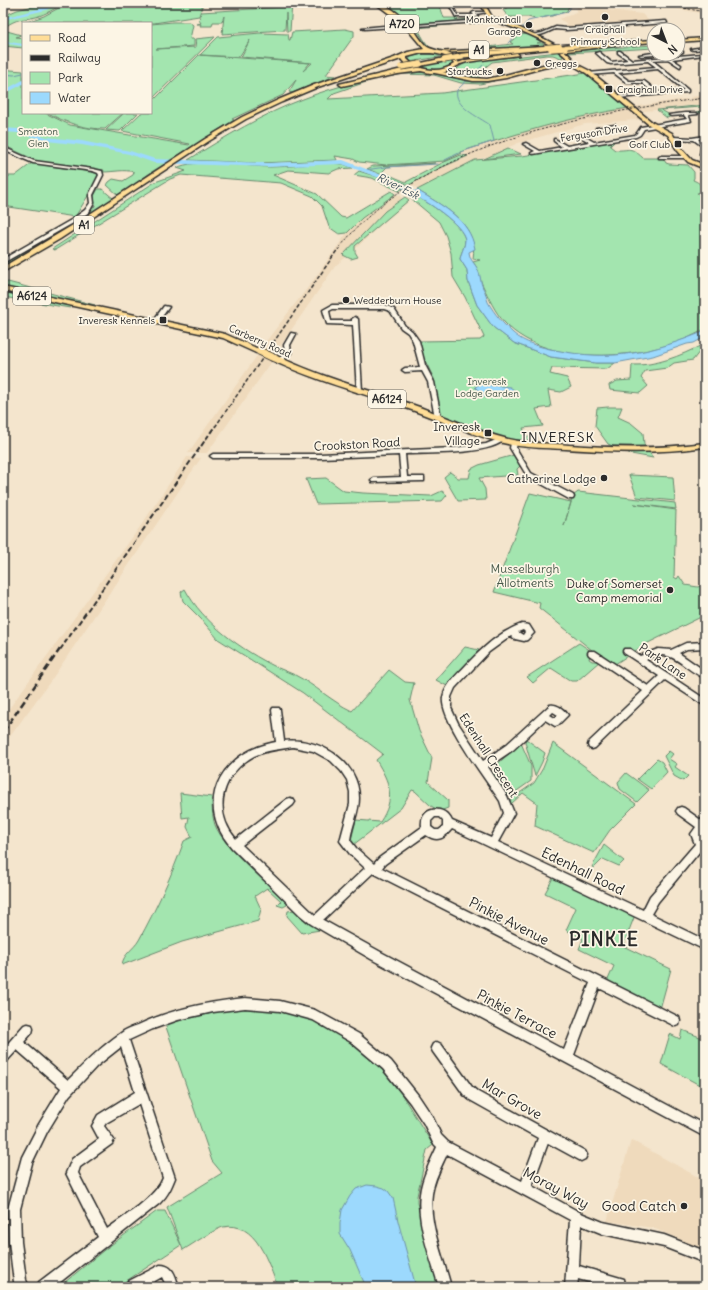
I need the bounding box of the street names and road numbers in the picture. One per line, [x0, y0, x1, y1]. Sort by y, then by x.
road number: A720 [385, 15, 419, 33]
road number: A1 [469, 41, 489, 59]
street label: Ferguson Drive [559, 121, 629, 145]
road number: A1 [74, 216, 94, 234]
road number: A6124 [13, 287, 51, 305]
street label: Carberry Road [227, 321, 293, 361]
road number: A6124 [368, 390, 406, 408]
street label: Crookston Road [313, 434, 401, 454]
street label: Park Lane [636, 640, 690, 682]
street label: Edenhall Crescent [456, 710, 522, 800]
street label: Edenhall Road [538, 843, 628, 899]
street label: Pinkie Avenue [466, 893, 552, 949]
street label: Pinkie Terrace [474, 985, 560, 1043]
street label: Mar Grove [479, 1075, 545, 1123]
street label: Moray Way [520, 1163, 592, 1213]

